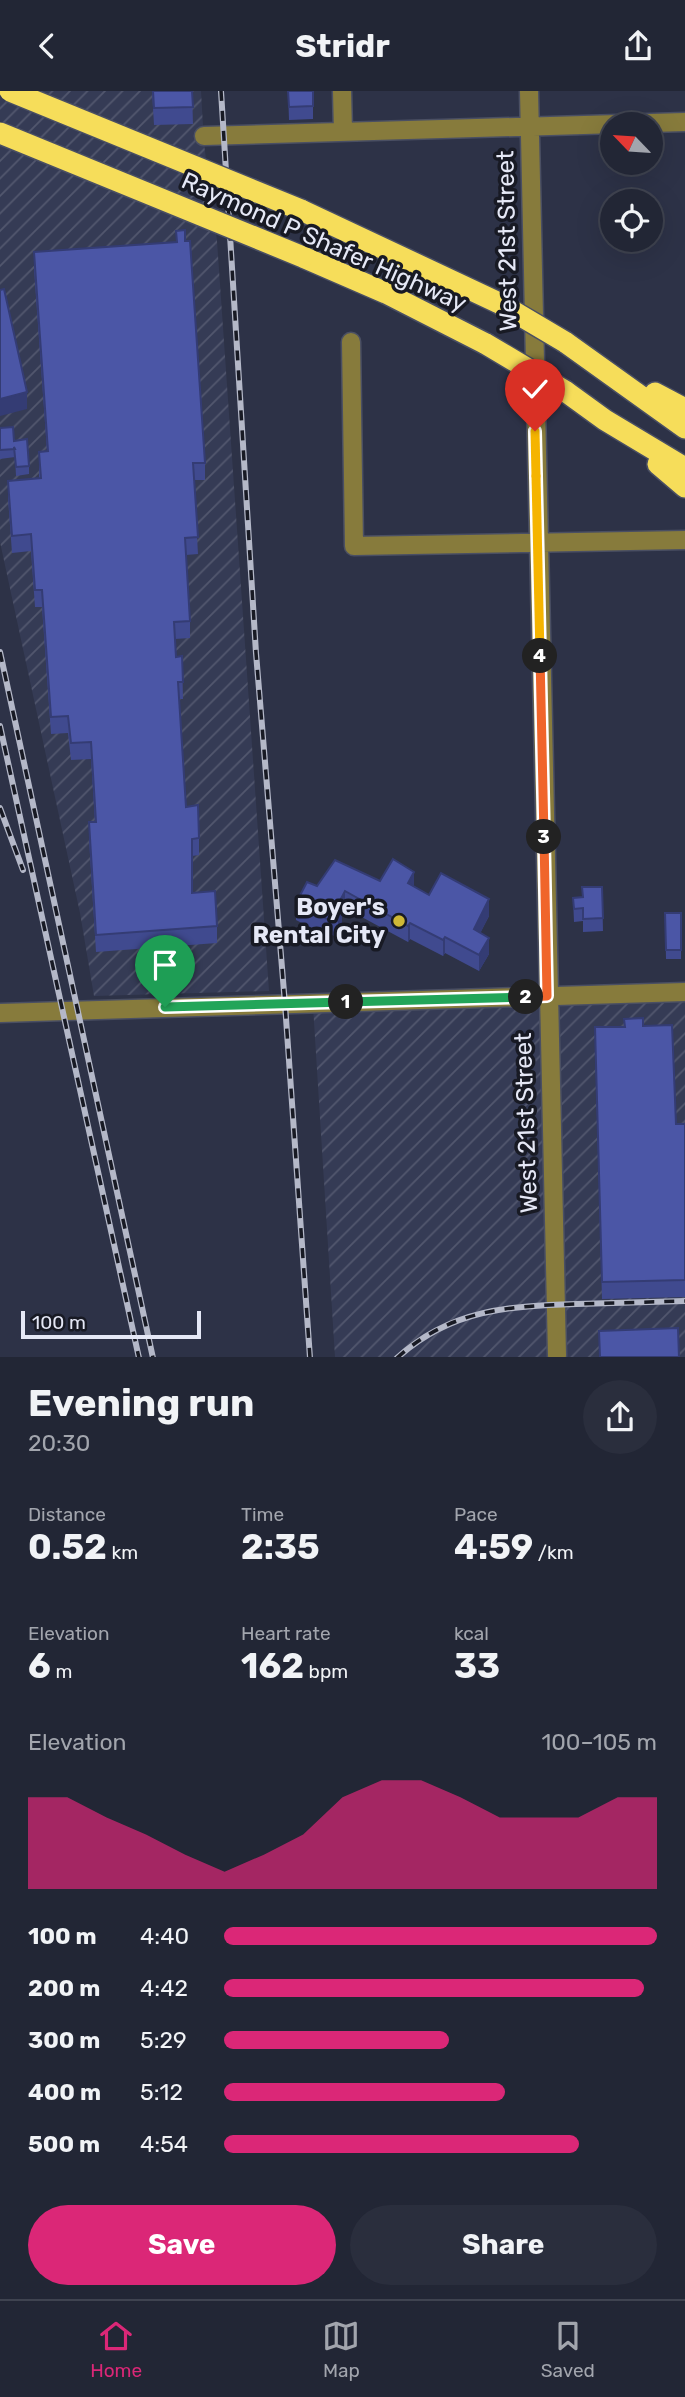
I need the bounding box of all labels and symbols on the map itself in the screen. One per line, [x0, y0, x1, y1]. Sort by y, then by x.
north arrow [600, 112, 663, 175]
street label: West 21st Street [491, 150, 523, 332]
street label: Raymond P Shafer Highway [177, 166, 471, 318]
pin [505, 359, 565, 431]
pin: 4 [522, 639, 558, 673]
pin: 3 [526, 819, 562, 855]
place label: Boyer's Rental City [252, 893, 385, 949]
marker: Boyer's Rental City [391, 913, 407, 929]
pin [135, 935, 195, 1007]
pin: 2 [508, 979, 544, 1014]
pin: 1 [328, 985, 364, 1019]
street label: West 21st Street [509, 1032, 543, 1214]
scale bar [21, 1309, 201, 1340]

